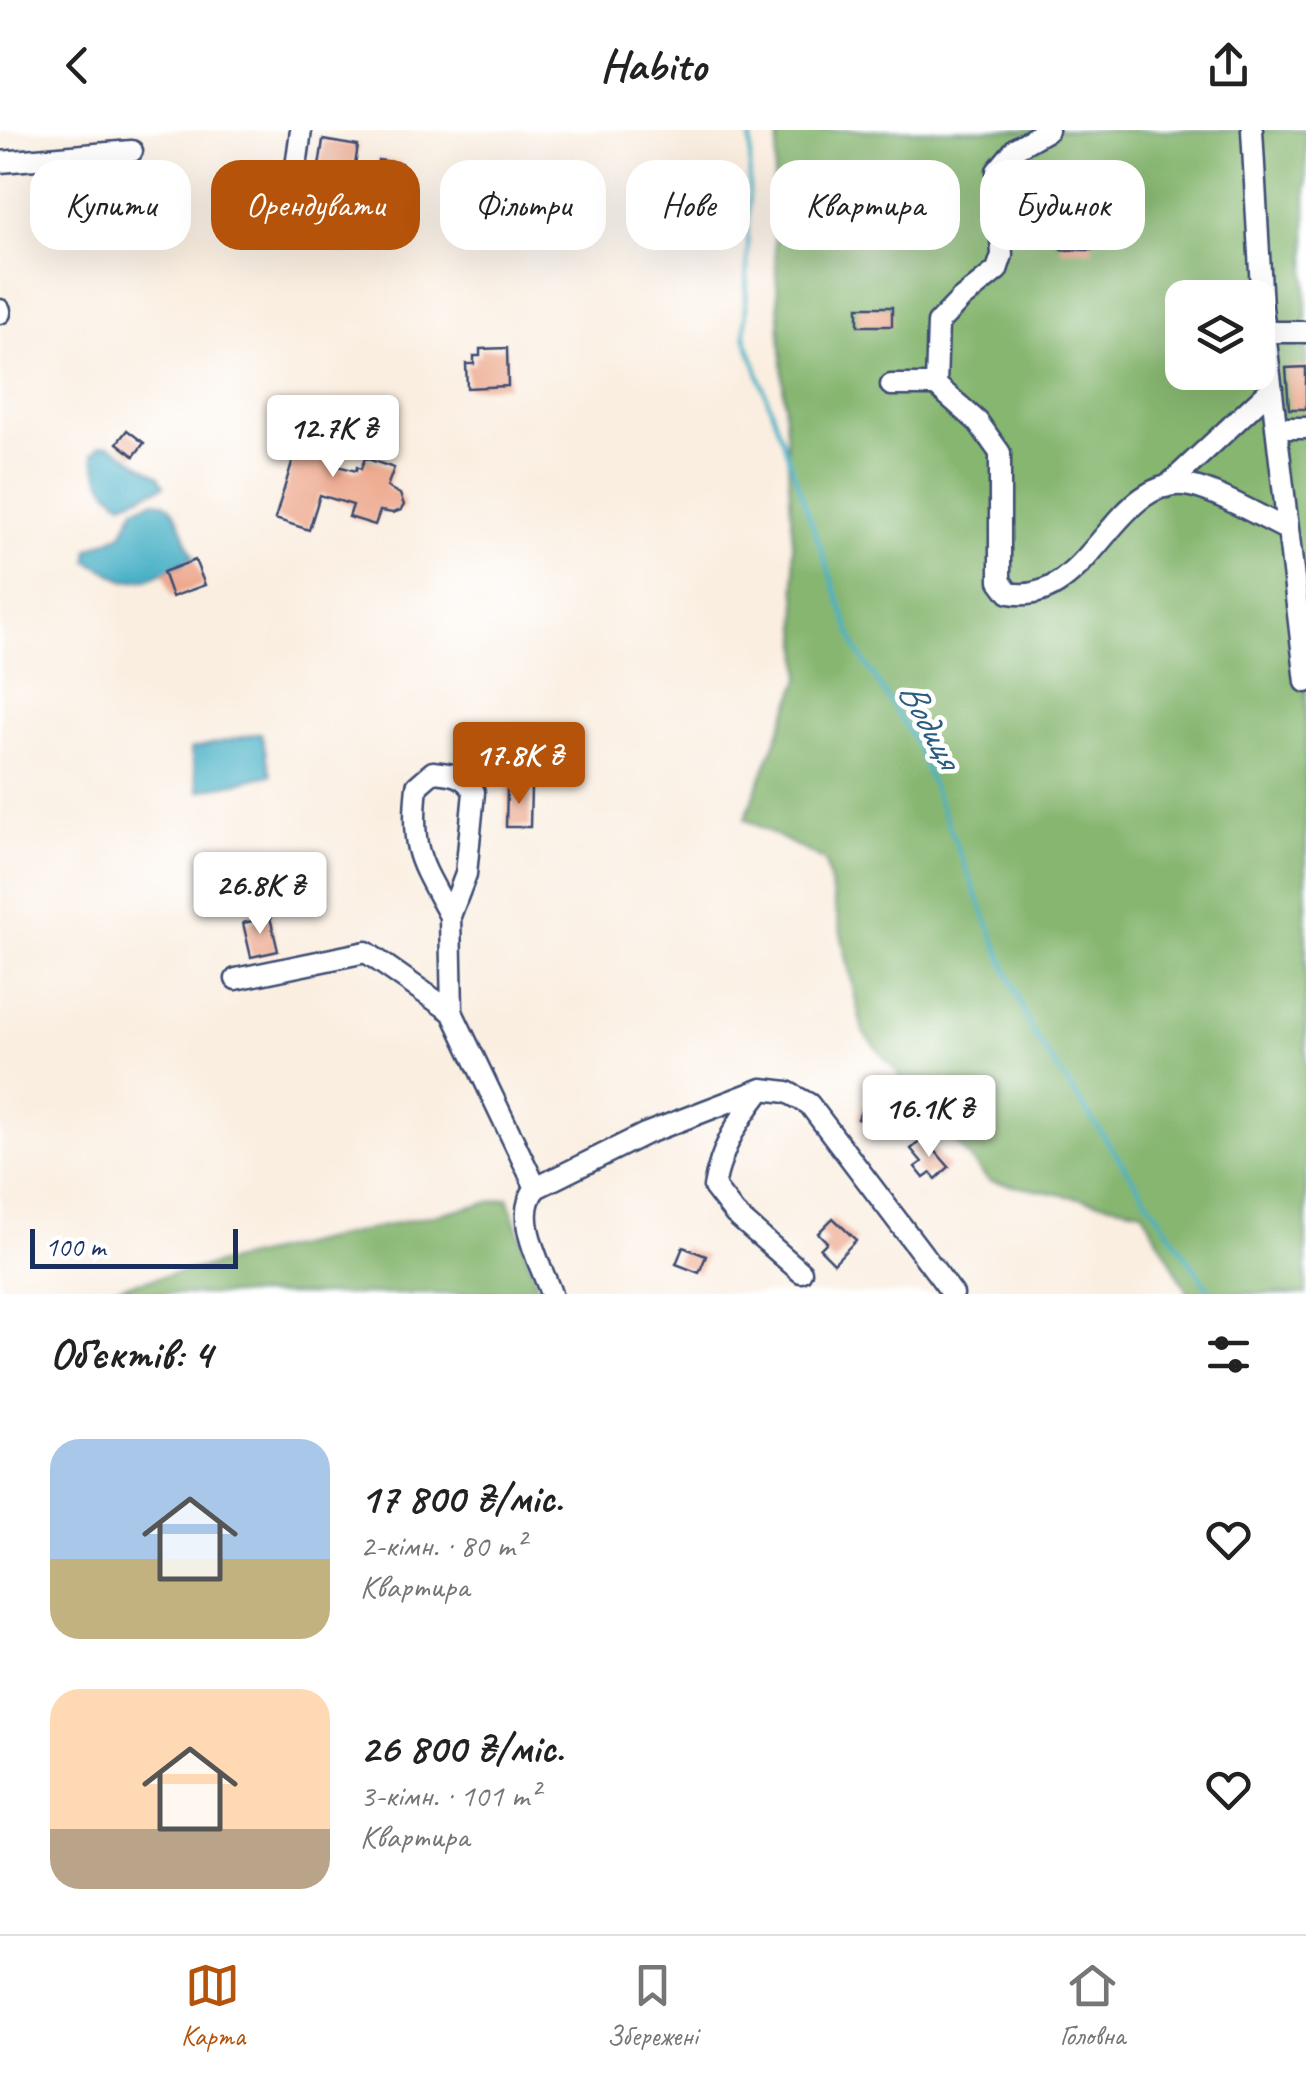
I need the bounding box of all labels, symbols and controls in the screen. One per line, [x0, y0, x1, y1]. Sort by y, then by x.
text: Habito [600, 37, 706, 94]
icon: back [50, 38, 105, 93]
icon: share [1201, 38, 1256, 93]
chip: Купити [30, 160, 191, 250]
chip: Орендувати [211, 160, 420, 250]
chip: Фільтри [440, 160, 606, 250]
chip: Нове [626, 160, 750, 250]
chip: Квартира [770, 160, 960, 250]
chip: Будинок [980, 160, 1145, 250]
map controls [1165, 280, 1275, 390]
button: layers [1165, 280, 1275, 390]
pin: 12.7K ₴ [241, 395, 425, 480]
text: 12.7K ₴ [289, 407, 377, 448]
water label: Водиця [888, 673, 975, 780]
pin: 17.8K ₴ [427, 722, 611, 807]
text: 17.8K ₴ [475, 734, 563, 775]
pin: 26.8K ₴ [168, 852, 352, 937]
text: 26.8K ₴ [216, 864, 304, 905]
pin: 16.1K ₴ [837, 1075, 1021, 1160]
text: 16.1K ₴ [885, 1087, 973, 1128]
scale bar [30, 1224, 238, 1268]
text: 100 m [45, 1229, 105, 1264]
icon: filters [1201, 1327, 1256, 1382]
text: Об’єктів: 4 [50, 1328, 212, 1381]
text: 17 800 ₴/міс. [360, 1472, 563, 1525]
icon: home [130, 1479, 250, 1599]
icon: heart [1201, 1512, 1256, 1567]
text: 2-кімн. · 80 m² [360, 1525, 525, 1566]
text: Квартира [360, 1566, 469, 1607]
text: 26 800 ₴/міс. [360, 1722, 564, 1775]
icon: home [130, 1729, 250, 1849]
icon: heart [1201, 1762, 1256, 1817]
text: 3-кімн. · 101 m² [360, 1775, 539, 1816]
text: Квартира [360, 1816, 469, 1857]
tab: Карта [181, 1958, 245, 2053]
tab: Збережені [607, 1958, 698, 2053]
tab: Головна [1060, 1958, 1125, 2053]

